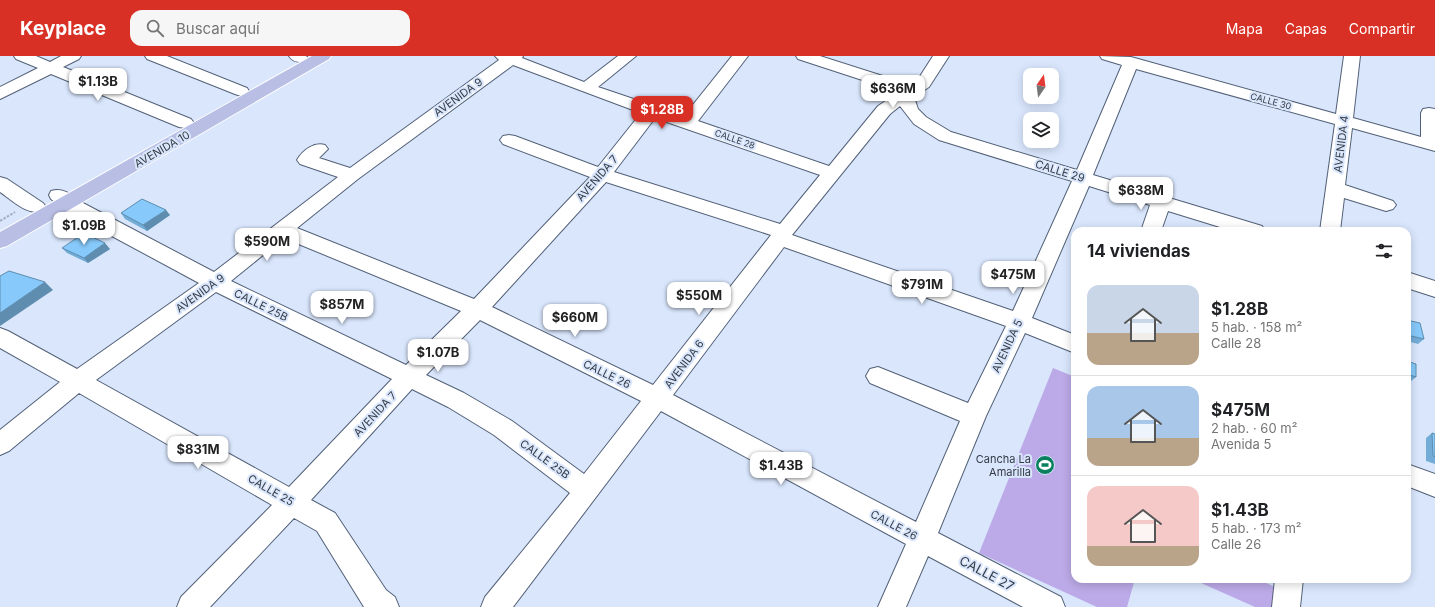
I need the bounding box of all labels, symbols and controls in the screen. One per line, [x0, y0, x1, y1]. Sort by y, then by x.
search box [130, 10, 410, 46]
text: Keyplace [20, 17, 106, 40]
icon: search [144, 17, 166, 39]
text: Buscar aquí [176, 19, 260, 38]
text: Mapa [1226, 20, 1263, 37]
text: Capas [1285, 20, 1327, 37]
text: Compartir [1349, 20, 1415, 37]
pin: $1.13B [65, 68, 131, 102]
north arrow [1023, 68, 1059, 104]
map controls [1023, 68, 1059, 148]
text: $1.13B [78, 73, 118, 89]
street label: AVENIDA 9 [431, 74, 485, 120]
pin: $636M [865, 75, 921, 109]
text: $636M [870, 80, 916, 96]
street label: CALLE 30 [1249, 90, 1293, 112]
pin: $1.28B [629, 96, 695, 130]
text: $1.28B [640, 101, 684, 117]
button: layers [1023, 112, 1059, 148]
street label: AVENIDA 4 [1331, 115, 1351, 173]
street label: AVENIDA 10 [132, 127, 192, 171]
street label: CALLE 28 [713, 127, 757, 151]
street label: AVENIDA 7 [573, 152, 621, 204]
street label: CALLE 29 [1034, 157, 1087, 185]
pin: $638M [1113, 177, 1169, 211]
text: $638M [1118, 182, 1164, 198]
pin: $1.09B [51, 212, 117, 246]
text: $1.09B [62, 217, 106, 233]
pin: $590M [239, 228, 295, 262]
text: $590M [244, 233, 290, 249]
icon: filters [1373, 240, 1395, 262]
text: 14 viviendas [1087, 241, 1190, 261]
pin: $475M [985, 261, 1041, 295]
text: $475M [990, 266, 1036, 282]
street label: AVENIDA 9 [173, 270, 227, 316]
pin: $791M [894, 271, 950, 305]
text: $791M [901, 276, 943, 292]
pin: $550M [671, 282, 727, 316]
street label: CALLE 25B [232, 286, 290, 324]
text: $550M [676, 287, 722, 303]
pin: $857M [314, 291, 370, 325]
text: $857M [320, 296, 364, 312]
text: $1.28B [1211, 299, 1268, 319]
icon: home [1119, 301, 1167, 349]
pin: $660M [547, 304, 603, 338]
text: $660M [552, 309, 598, 325]
street label: AVENIDA 5 [989, 317, 1026, 375]
text: 5 hab. · 158 m² [1211, 319, 1302, 335]
text: Calle 28 [1211, 335, 1261, 351]
street label: AVENIDA 6 [661, 337, 707, 391]
pin: $1.07B [405, 339, 471, 373]
text: $1.07B [417, 344, 459, 360]
street label: CALLE 26 [581, 357, 633, 392]
street label: AVENIDA 7 [351, 388, 399, 440]
text: $475M [1211, 400, 1270, 420]
icon: home [1119, 402, 1167, 450]
text: 2 hab. · 60 m² [1211, 420, 1297, 436]
pin: $831M [170, 436, 226, 470]
street label: CALLE 25B [517, 436, 573, 482]
text: Avenida 5 [1211, 436, 1271, 452]
text: $831M [176, 441, 220, 457]
pin: $1.43B [748, 452, 814, 486]
place label: Cancha La Amarilla [976, 452, 1031, 479]
sports icon: Cancha La Amarilla [1034, 454, 1056, 476]
text: $1.43B [759, 457, 803, 473]
street label: CALLE 25 [245, 471, 297, 509]
text: $1.43B [1211, 500, 1269, 520]
icon: home [1119, 502, 1167, 550]
street label: CALLE 26 [868, 507, 920, 543]
text: 5 hab. · 173 m² [1211, 520, 1302, 536]
text: Calle 26 [1211, 536, 1261, 552]
street label: CALLE 27 [957, 552, 1017, 594]

